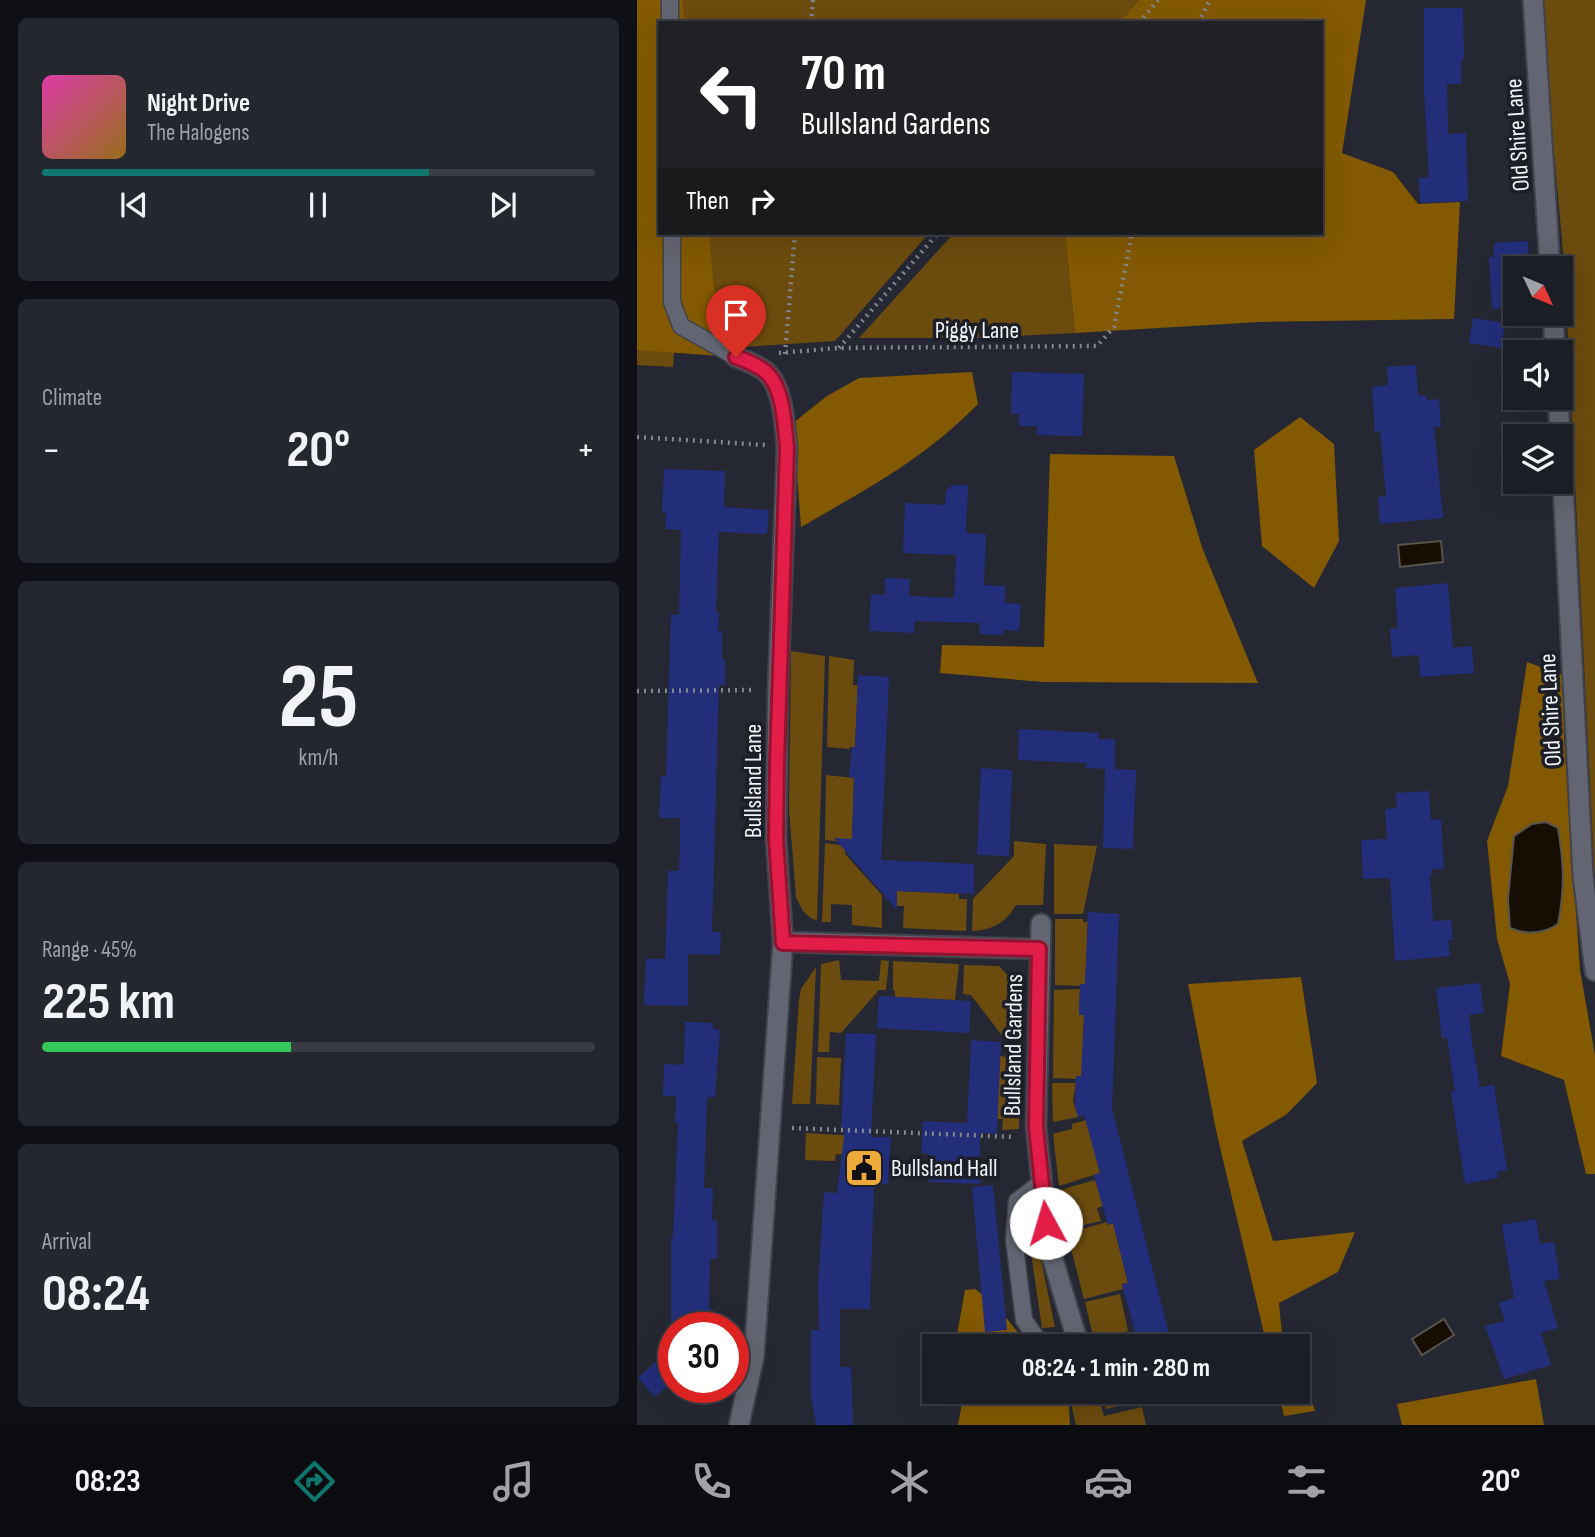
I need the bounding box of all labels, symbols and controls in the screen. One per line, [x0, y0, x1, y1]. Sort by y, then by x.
text: 70 m [801, 45, 886, 104]
icon: left [686, 49, 777, 140]
street label: Old Shire Lane [1499, 78, 1536, 192]
text: Night Drive [147, 88, 250, 119]
text: Bullsland Gardens [801, 105, 991, 144]
text: The Halogens [147, 119, 250, 147]
icon: right [743, 182, 781, 220]
icon: previous [115, 186, 153, 224]
icon: pause [299, 186, 337, 224]
icon: next [484, 186, 522, 224]
text: Then [686, 186, 729, 217]
north arrow [1503, 256, 1573, 326]
map controls [1503, 256, 1573, 494]
pin [706, 285, 766, 357]
icon: arrive [717, 296, 755, 334]
street label: Piggy Lane [935, 316, 1019, 345]
button: sound [1503, 340, 1573, 410]
text: Climate [42, 384, 102, 412]
text: 20° [287, 419, 350, 482]
button: layers [1503, 424, 1573, 494]
text: − [42, 428, 61, 473]
text: + [576, 428, 595, 473]
text: 25 [279, 644, 358, 753]
street label: Old Shire Lane [1533, 653, 1568, 767]
street label: Bullsland Lane [739, 724, 768, 838]
text: km/h [299, 744, 338, 772]
text: Range · 45% [42, 936, 137, 964]
text: 225 km [42, 971, 175, 1034]
street label: Bullsland Gardens [998, 974, 1029, 1116]
public building icon: Bullsland Hall [843, 1147, 885, 1189]
place label: Bullsland Hall [891, 1154, 997, 1183]
position arrow [1009, 1186, 1083, 1260]
text: Arrival [42, 1228, 91, 1256]
text: 08:24 [42, 1263, 150, 1326]
speed limit sign: 30 [658, 1312, 749, 1403]
text: 08:24 · 1 min · 280 m [1022, 1353, 1210, 1384]
icon: directions [290, 1457, 339, 1506]
icon: music [489, 1457, 538, 1506]
icon: phone [687, 1457, 736, 1506]
icon: climate [885, 1457, 934, 1506]
icon: car [1084, 1457, 1133, 1506]
icon: filters [1282, 1457, 1331, 1506]
text: 08:23 [75, 1462, 141, 1501]
text: 20° [1481, 1462, 1520, 1501]

